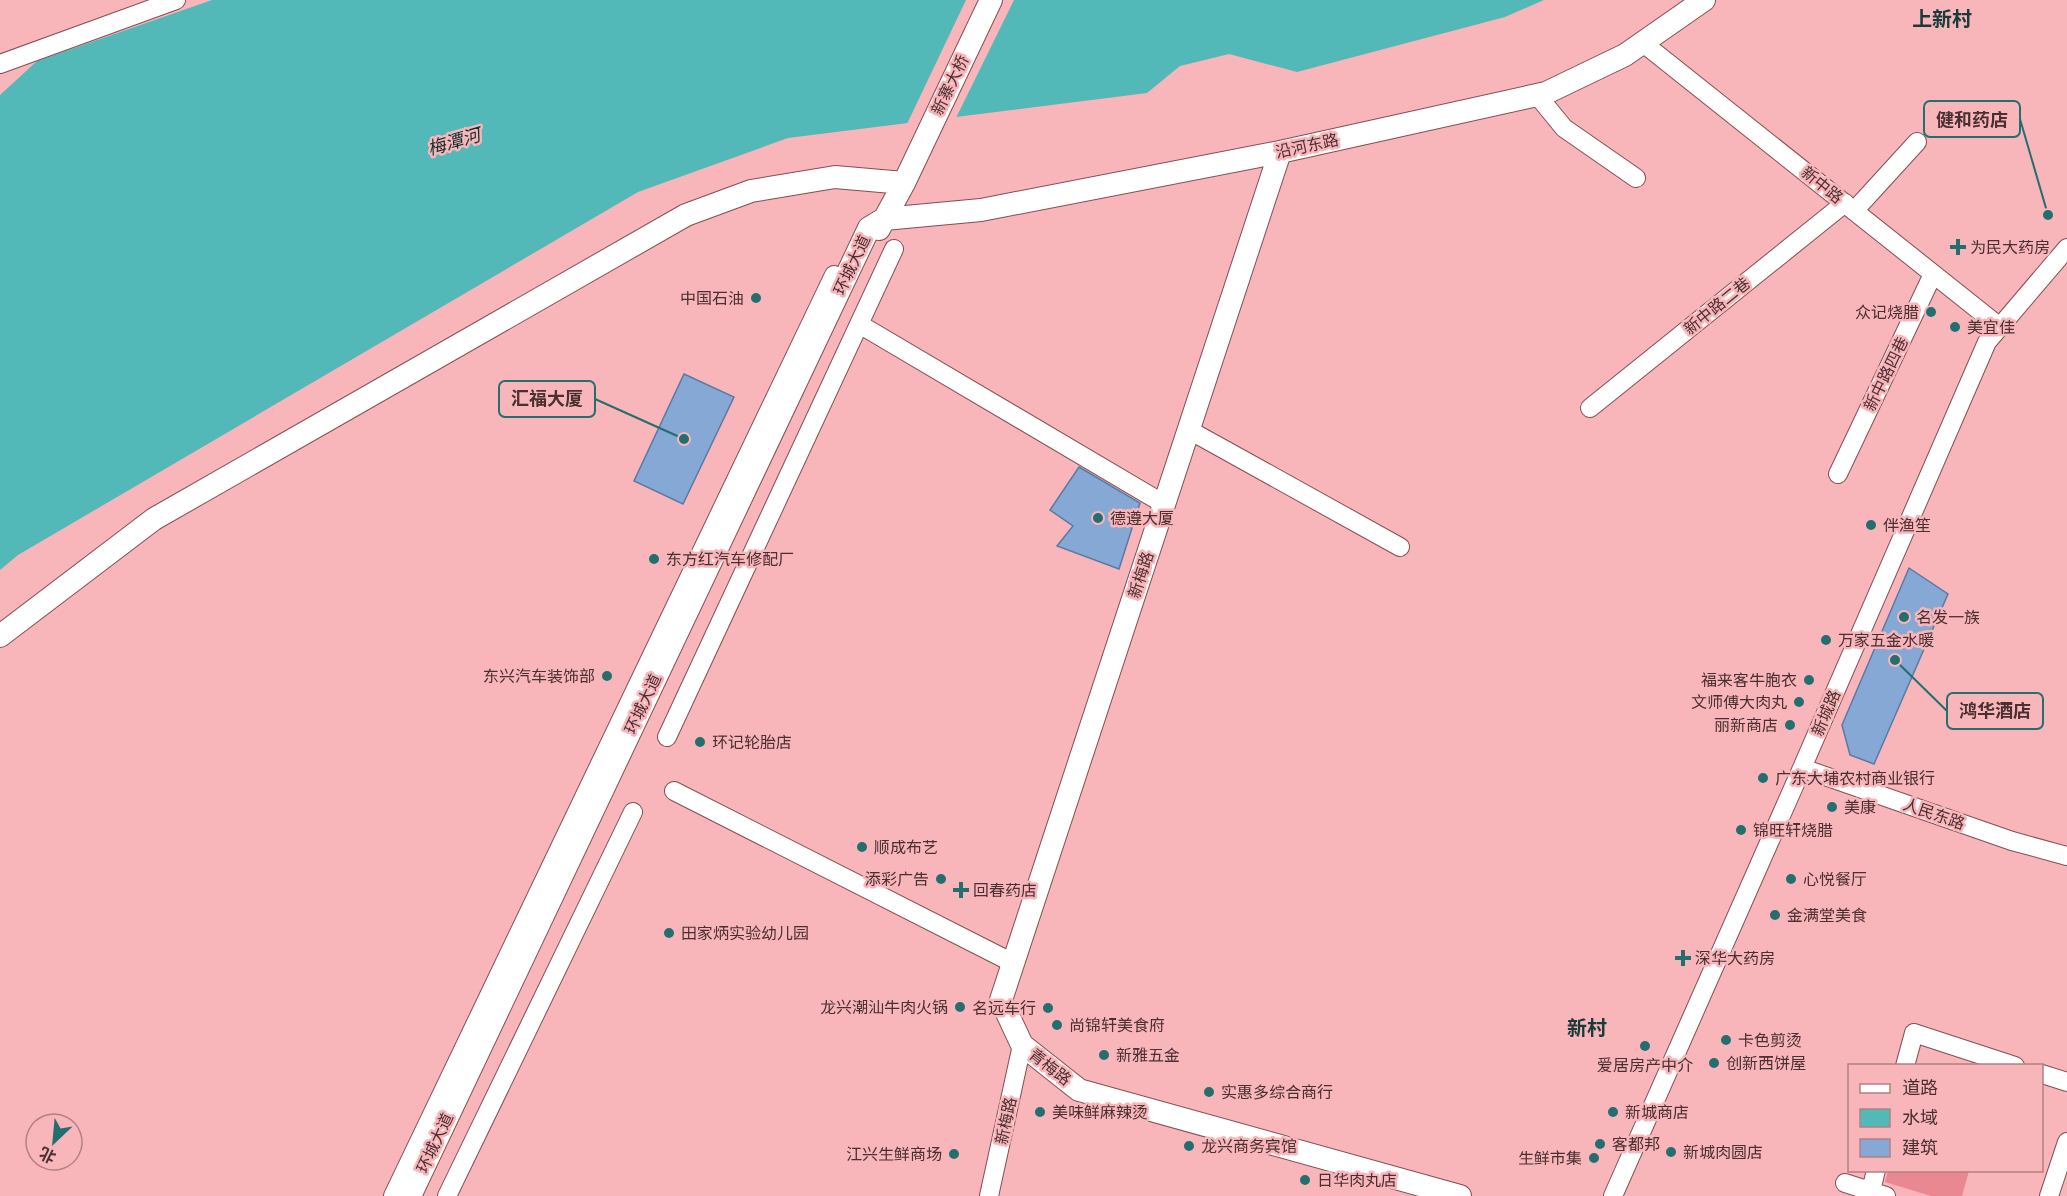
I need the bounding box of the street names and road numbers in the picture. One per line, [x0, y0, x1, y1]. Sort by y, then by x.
street label: 新寨大桥 [927, 52, 973, 118]
street label: 沿河东路 [1274, 130, 1340, 162]
street label: 新中路 [1797, 163, 1847, 207]
street label: 环城大道 [830, 232, 874, 298]
street label: 新中路二巷 [1680, 273, 1754, 339]
street label: 新中路四巷 [1860, 334, 1912, 414]
street label: 新梅路 [1125, 549, 1157, 601]
street label: 环城大道 [621, 671, 665, 737]
street label: 新城路 [1808, 687, 1844, 739]
street label: 人民东路 [1901, 795, 1967, 833]
street label: 青梅路 [1025, 1045, 1075, 1089]
street label: 新梅路 [992, 1096, 1020, 1146]
street label: 环城大道 [413, 1110, 457, 1176]

